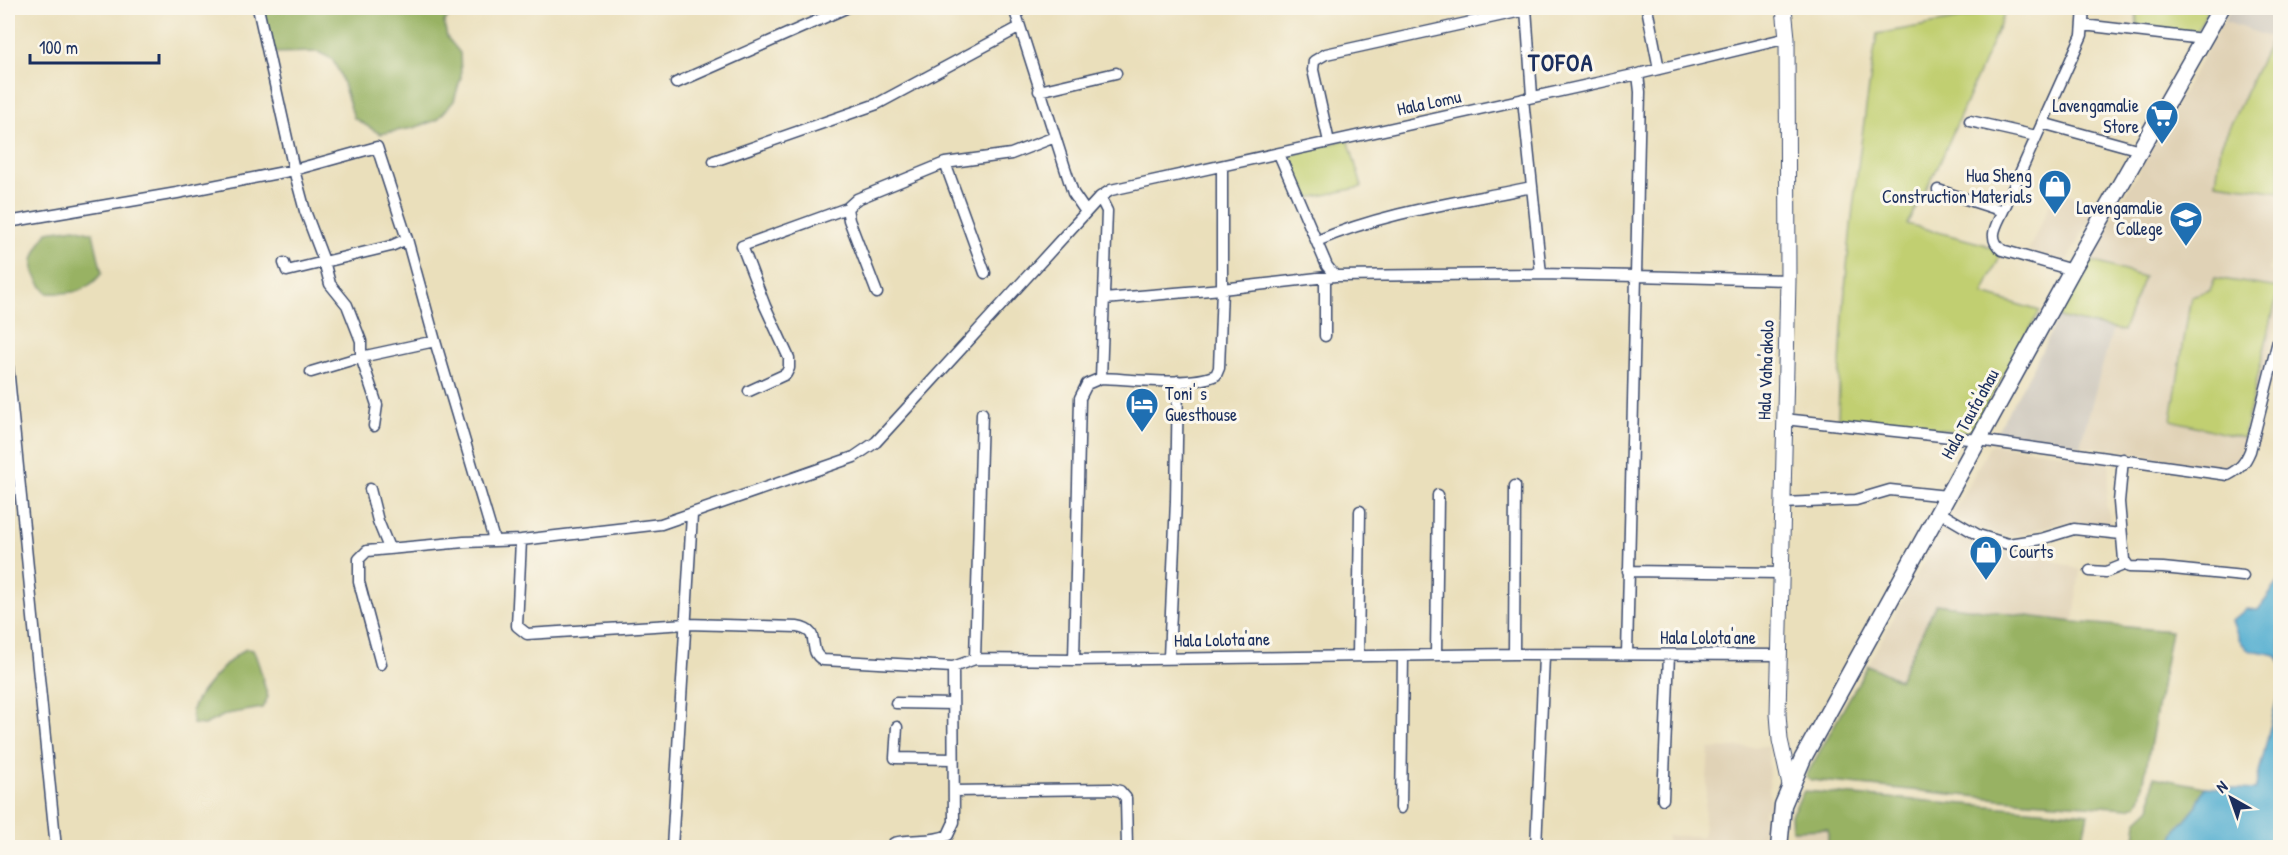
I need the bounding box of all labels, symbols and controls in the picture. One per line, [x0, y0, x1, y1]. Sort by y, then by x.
scale bar [30, 27, 159, 65]
text: 100 m [39, 35, 78, 60]
district label: TOFOA [1527, 46, 1594, 78]
street label: Hala Lomu [1395, 84, 1463, 121]
place label: Lavengamalie Store [2052, 93, 2139, 139]
supermarket icon: Lavengamalie Store [2144, 98, 2180, 145]
place label: Hua Sheng Construction Materials [1882, 163, 2032, 209]
shop icon: Hua Sheng Construction Materials [2037, 168, 2073, 215]
place label: Lavengamalie College [2076, 195, 2163, 241]
school or university icon: Lavengamalie College [2168, 200, 2204, 247]
street label: Hala Vaha'akolo [1751, 320, 1780, 420]
street label: Hala Taufa'ahau [1935, 364, 2005, 463]
place label: Toni' s Guesthouse [1165, 381, 1237, 427]
hotel icon: Toni' s Guesthouse [1124, 386, 1160, 433]
shop icon: Courts [1968, 534, 2004, 581]
place label: Courts [2009, 539, 2053, 564]
street label: Hala Lolota'ane [1660, 625, 1756, 650]
street label: Hala Lolota'ane [1174, 626, 1270, 653]
north arrow [2201, 768, 2261, 828]
text: N [2211, 775, 2232, 798]

